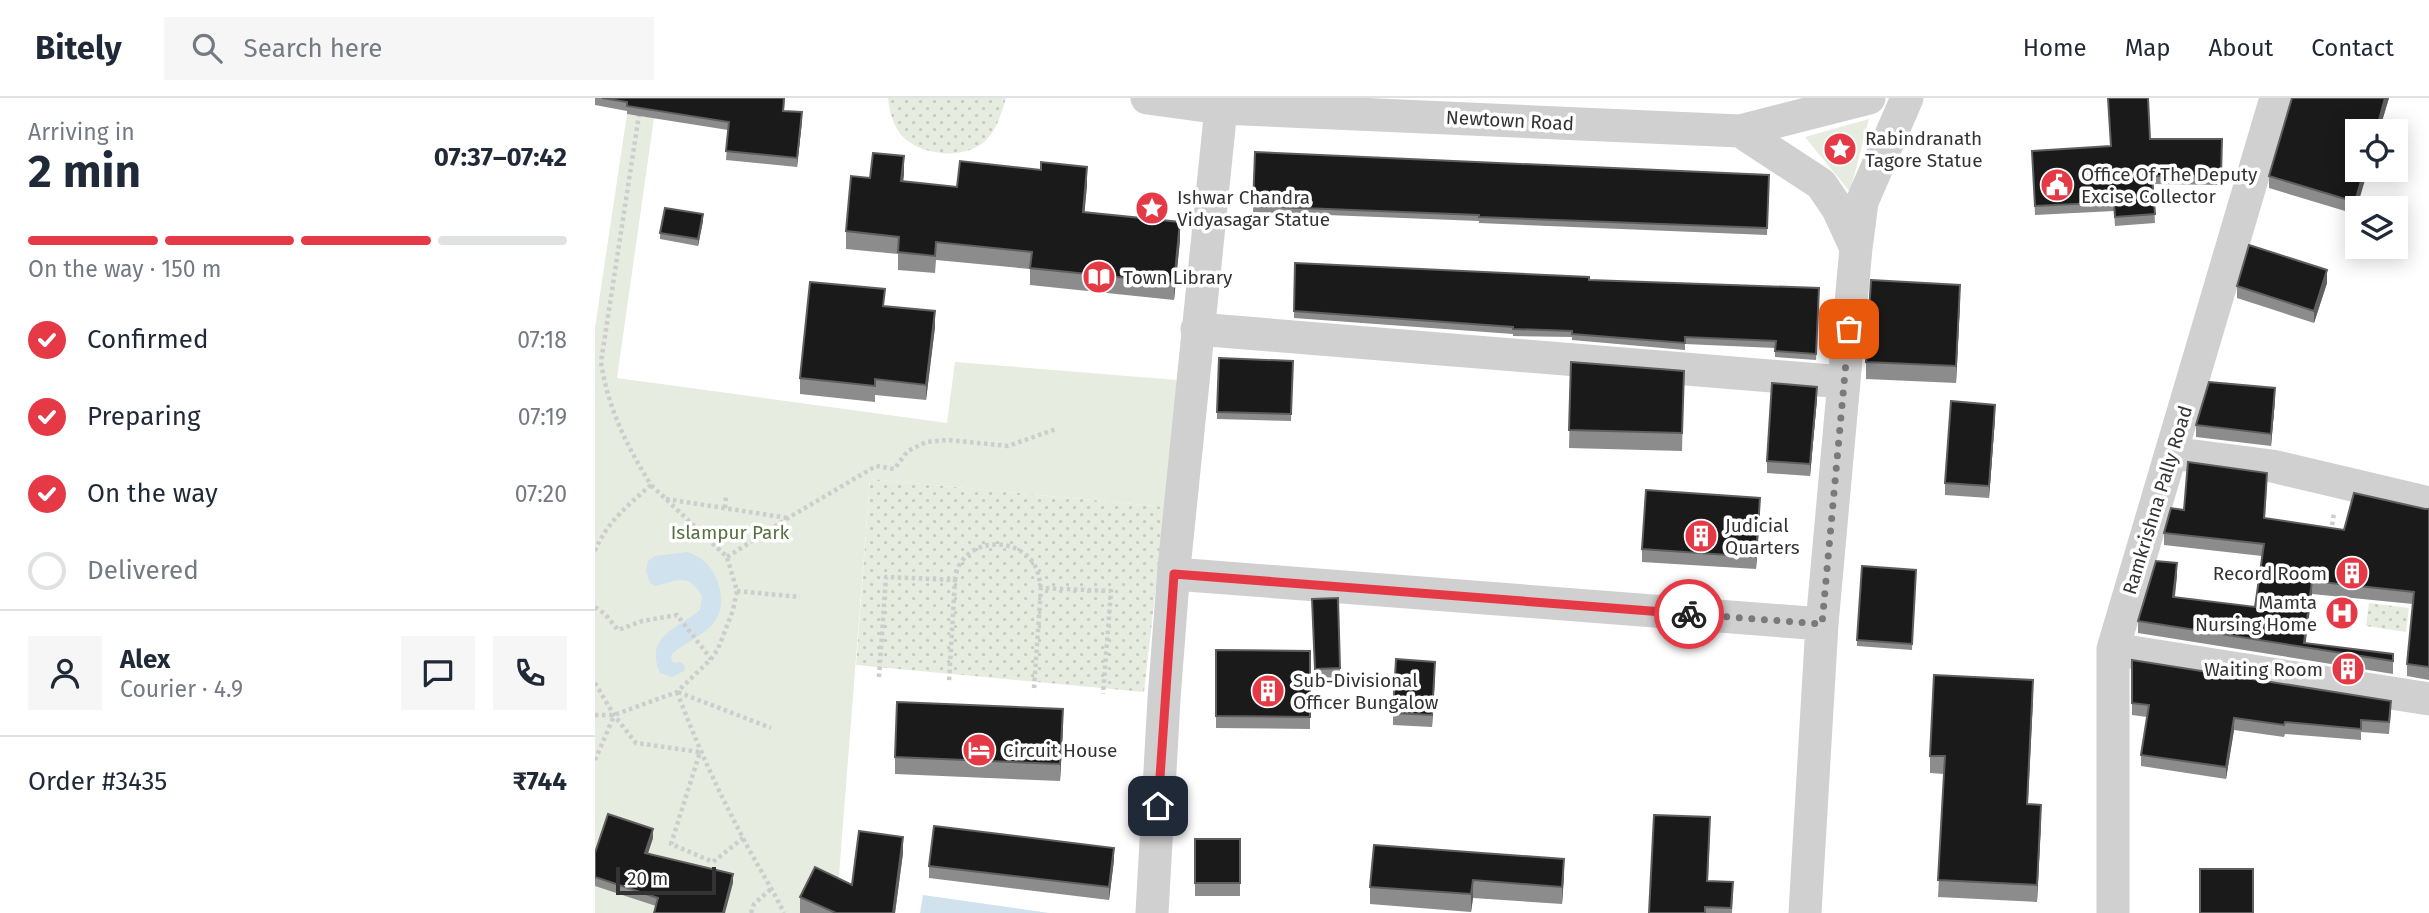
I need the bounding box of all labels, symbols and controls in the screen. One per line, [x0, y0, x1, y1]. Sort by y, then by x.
search box [164, 17, 654, 80]
text: Bitely [35, 28, 122, 68]
icon: search [188, 29, 226, 67]
text: Search here [244, 33, 382, 64]
text: Home [2023, 34, 2087, 62]
text: Map [2125, 34, 2171, 62]
text: About [2209, 34, 2273, 62]
text: Contact [2311, 34, 2394, 62]
street label: Newtown Road [1445, 106, 1575, 135]
text: Arriving in [28, 118, 135, 146]
map controls [2345, 119, 2408, 259]
button: locate [2345, 119, 2408, 182]
place label: Rabindranath Tagore Statue [1865, 127, 1983, 172]
place icon: Rabindranath Tagore Statue [1821, 130, 1859, 168]
text: 07:37–07:42 [434, 142, 567, 173]
text: 2 min [28, 144, 141, 199]
place label: Office Of The Deputy Excise Collector [2081, 163, 2258, 208]
public building icon: Office Of The Deputy Excise Collector [2038, 166, 2076, 204]
place label: Ishwar Chandra Vidyasagar Statue [1177, 186, 1330, 231]
place icon: Ishwar Chandra Vidyasagar Statue [1133, 189, 1171, 227]
button: layers [2345, 196, 2408, 259]
text: On the way · 150 m [28, 255, 221, 283]
library icon: Town Library [1080, 258, 1118, 296]
place label: Town Library [1123, 266, 1233, 289]
pin [1819, 299, 1879, 359]
icon: bag [1830, 310, 1868, 348]
icon: check [28, 321, 66, 359]
text: Confirmed [87, 324, 208, 355]
text: 07:18 [517, 326, 567, 354]
icon: check [28, 398, 66, 436]
text: Preparing [87, 401, 200, 432]
text: 07:19 [518, 403, 567, 431]
street label: Ramkrishna Pally Road [2118, 403, 2197, 597]
icon: check [28, 475, 66, 513]
text: On the way [87, 478, 218, 509]
text: 07:20 [515, 480, 567, 508]
place label: Judicial Quarters [1725, 514, 1800, 559]
building icon: Judicial Quarters [1682, 517, 1720, 555]
park label: Islampur Park [671, 521, 790, 544]
building icon: Record Room [2333, 554, 2371, 592]
text: Delivered [87, 555, 199, 586]
place label: Record Room [2213, 562, 2327, 585]
courier [1654, 579, 1724, 649]
place label: Mamta Nursing Home [2195, 591, 2317, 636]
hospital icon: Mamta Nursing Home [2323, 594, 2361, 632]
icon: bike [1670, 595, 1708, 633]
button: person [28, 636, 102, 710]
button: chat [401, 636, 475, 710]
button: phone [493, 636, 567, 710]
text: Alex [120, 644, 170, 675]
building icon: Waiting Room [2329, 650, 2367, 688]
place label: Waiting Room [2204, 658, 2323, 681]
place label: Sub-Divisional Officer Bungalow [1293, 669, 1439, 714]
building icon: Sub-Divisional Officer Bungalow [1249, 672, 1287, 710]
text: Courier · 4.9 [120, 675, 243, 703]
hotel icon: Circuit House [960, 731, 998, 769]
place label: Circuit House [1003, 739, 1117, 762]
text: Order #3435 [28, 766, 167, 797]
text: ₹744 [512, 766, 567, 797]
pin [1128, 776, 1188, 836]
icon: home [1139, 787, 1177, 825]
scale bar [616, 864, 716, 896]
text: 20 m [627, 867, 668, 890]

